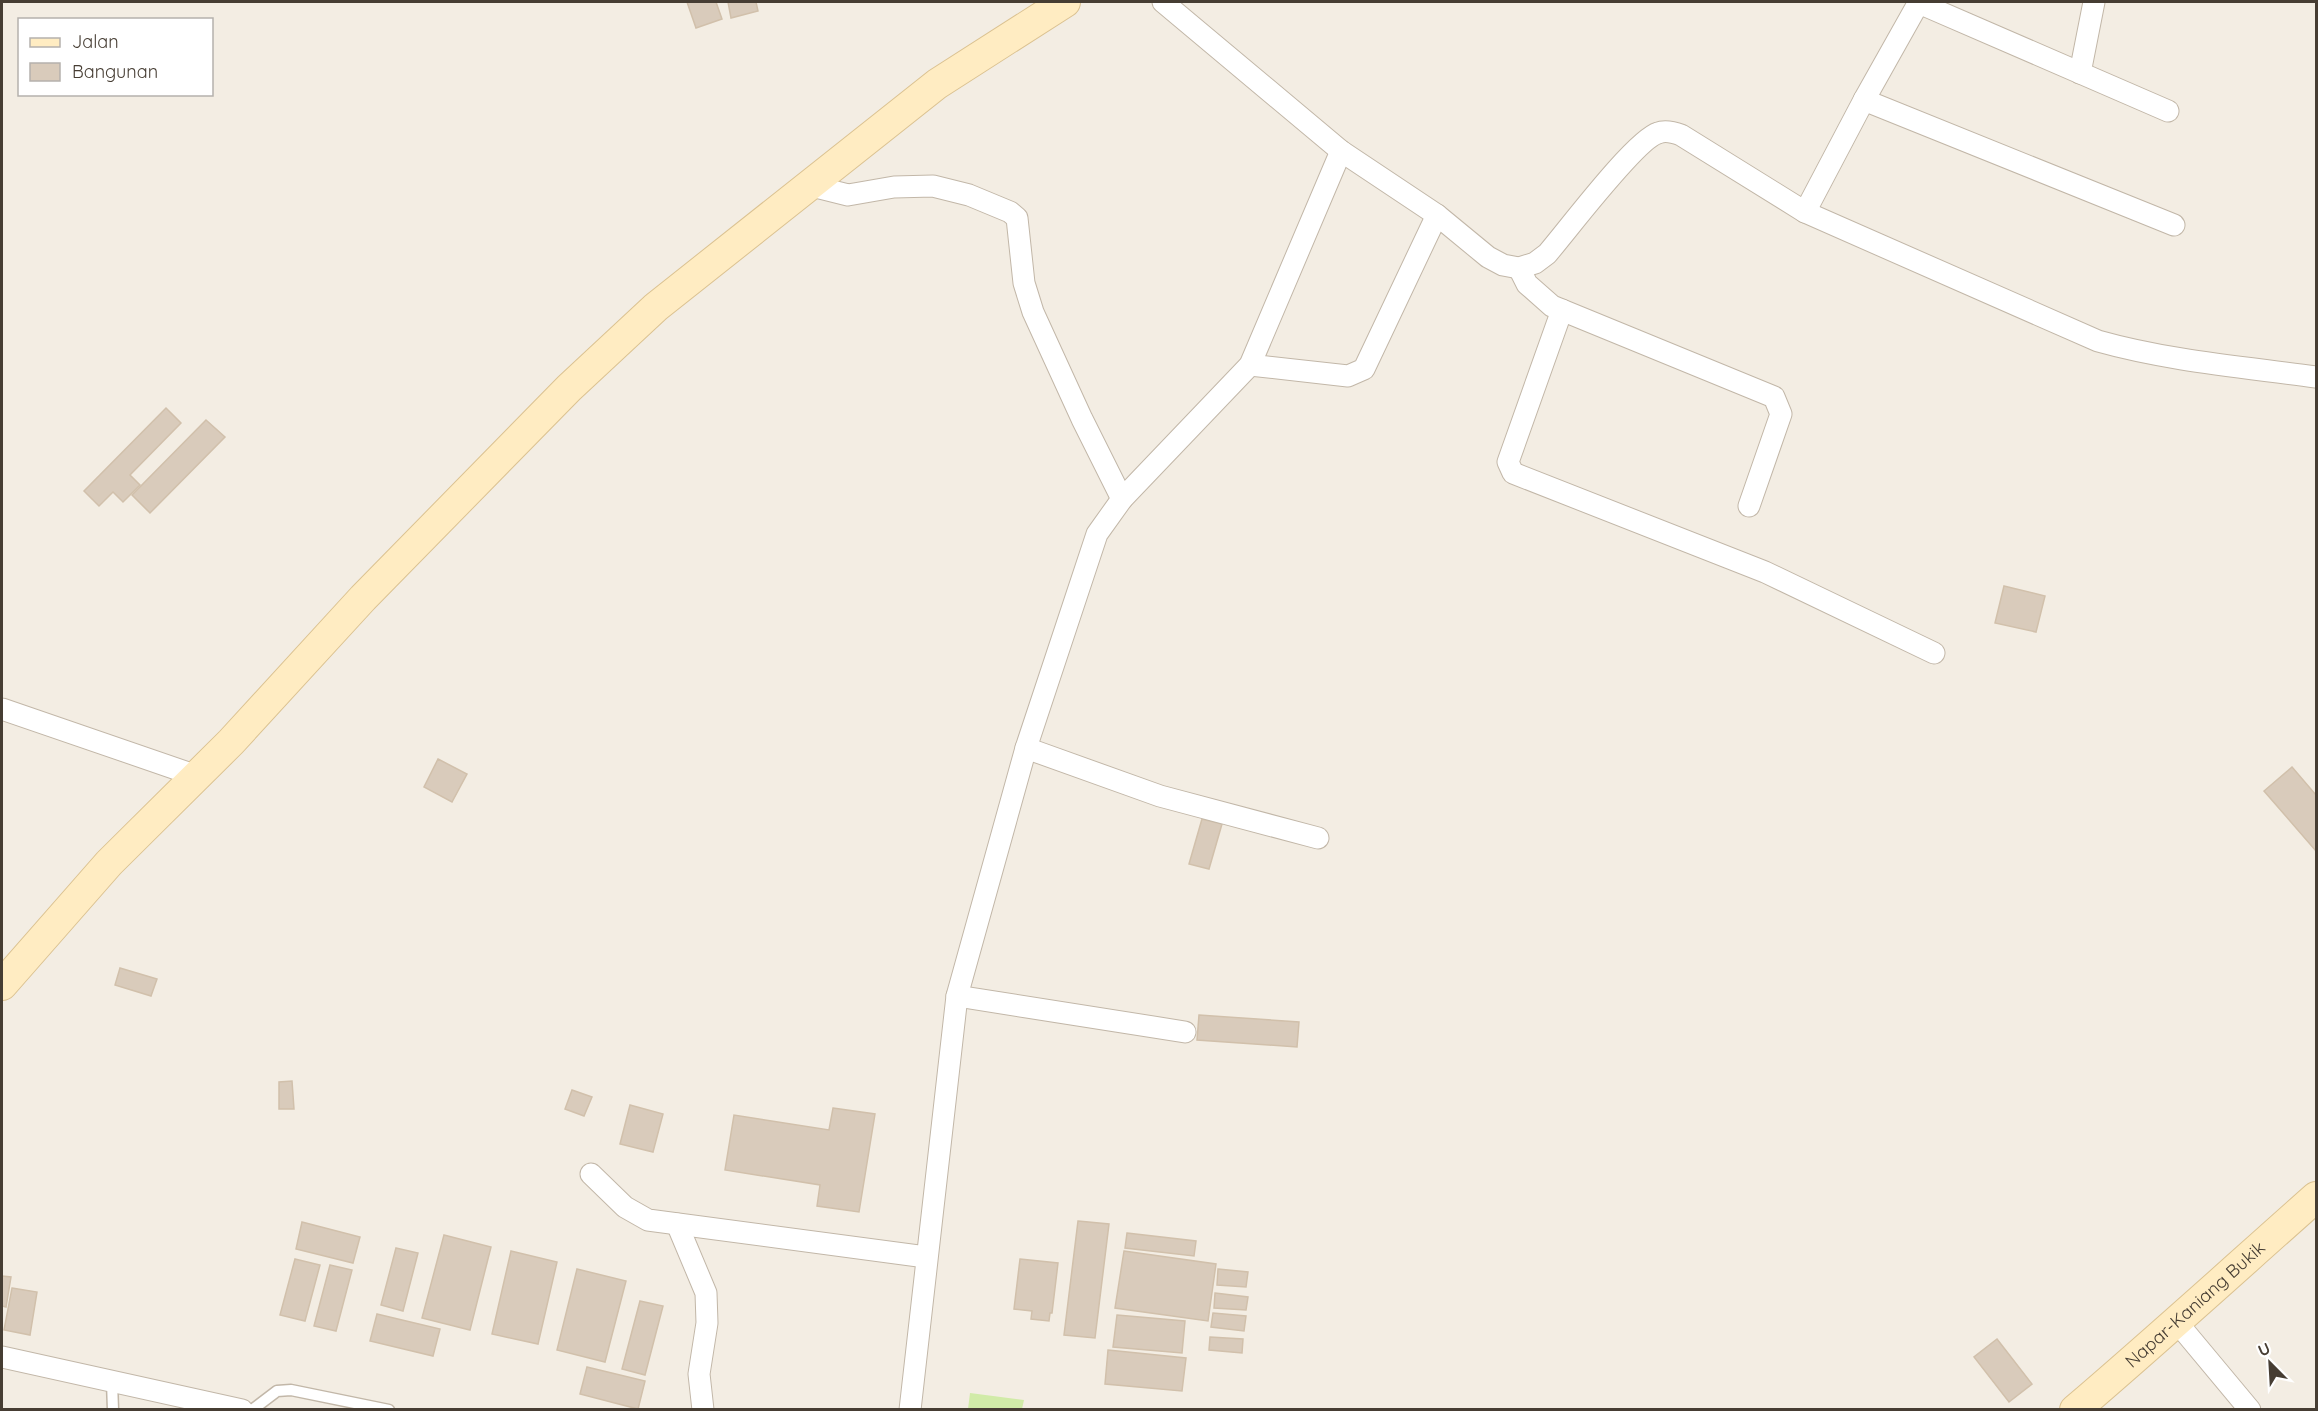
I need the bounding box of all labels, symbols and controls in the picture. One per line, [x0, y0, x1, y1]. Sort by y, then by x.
legend [18, 18, 213, 96]
text: Jalan [72, 30, 119, 53]
text: Bangunan [72, 60, 158, 83]
street label: Napar-Kaniang Bukik [2120, 1236, 2270, 1372]
north arrow [2240, 1333, 2300, 1393]
text: U [2255, 1338, 2273, 1361]

